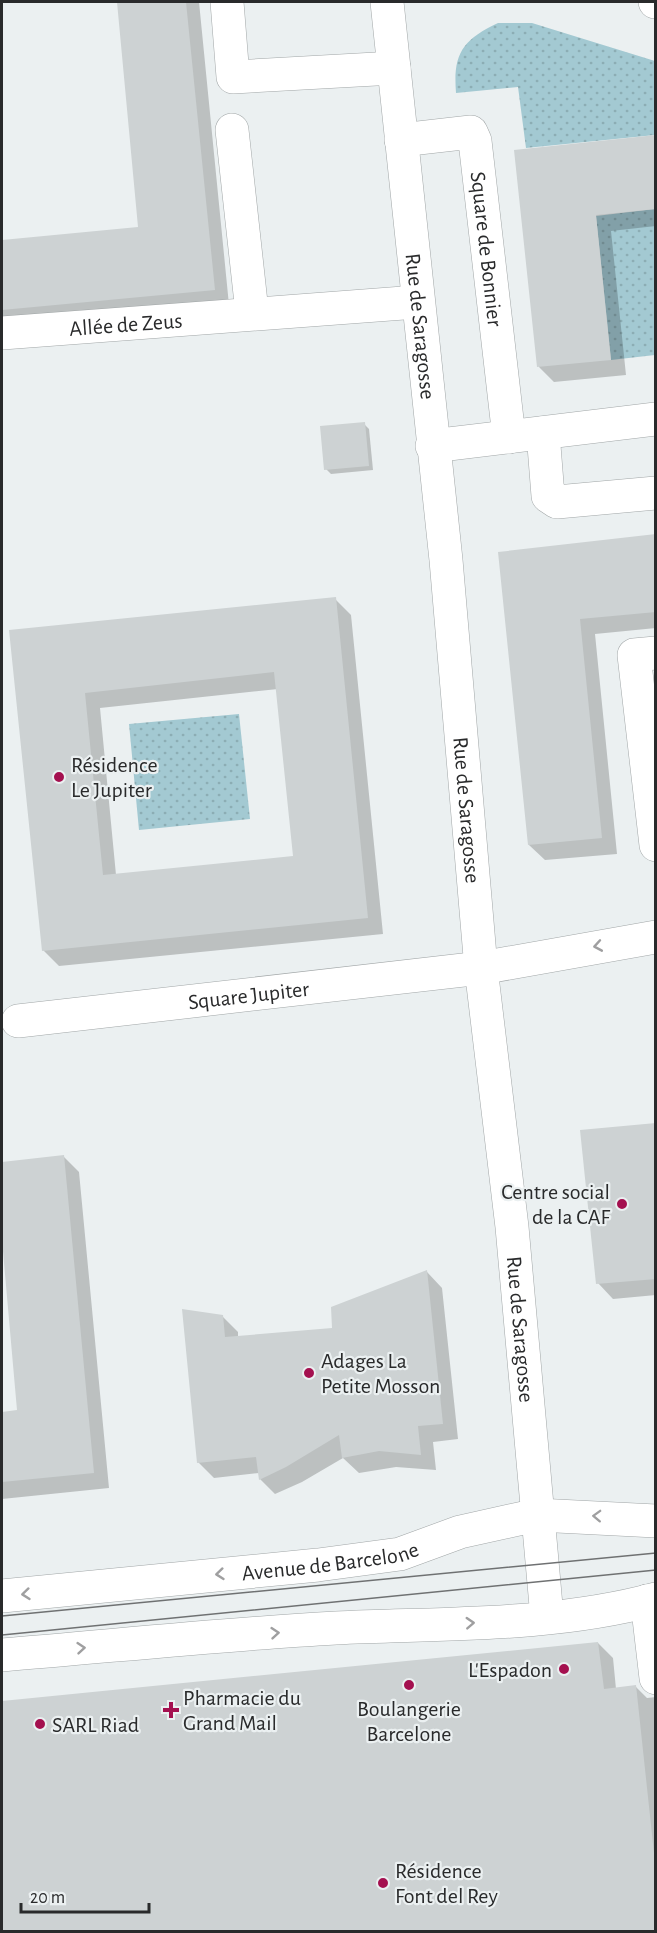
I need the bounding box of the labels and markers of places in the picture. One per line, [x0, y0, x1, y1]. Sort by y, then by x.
place label: Résidence Le Jupiter [71, 754, 158, 801]
marker: Résidence Le Jupiter [52, 770, 66, 784]
place label: Centre social de la CAF [501, 1181, 610, 1228]
marker: Centre social de la CAF [615, 1197, 629, 1211]
place label: Adages La Petite Mosson [321, 1350, 440, 1397]
marker: Adages La Petite Mosson [302, 1366, 316, 1380]
place label: L'Espadon [468, 1659, 552, 1681]
marker: L'Espadon [557, 1662, 571, 1676]
marker: Boulangerie Barcelone [402, 1678, 416, 1692]
place label: Pharmacie du Grand Mail [183, 1687, 301, 1734]
place label: Boulangerie Barcelone [357, 1698, 461, 1745]
marker: Pharmacie du Grand Mail [164, 1703, 178, 1717]
place label: SARL Riad [52, 1714, 139, 1736]
marker: SARL Riad [33, 1717, 47, 1731]
place label: Résidence Font del Rey [395, 1860, 499, 1907]
marker: Résidence Font del Rey [376, 1876, 390, 1890]

